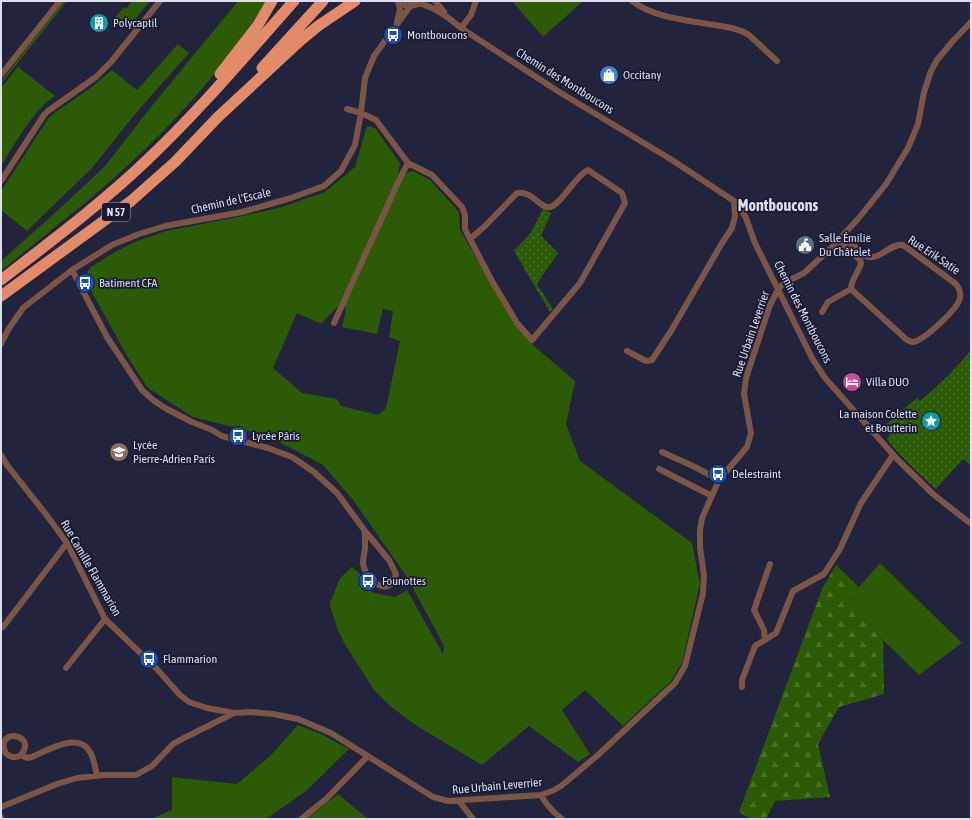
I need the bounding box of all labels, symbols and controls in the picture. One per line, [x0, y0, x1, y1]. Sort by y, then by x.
building icon: Polycaptil [88, 12, 110, 34]
place label: Polycaptil [113, 16, 158, 30]
bus stop icon: Montboucons [382, 24, 404, 46]
place label: Montboucons [407, 28, 467, 42]
street label: Chemin des Montboucons [513, 45, 617, 117]
shop icon: Occitany [598, 64, 620, 86]
place label: Occitany [623, 68, 662, 82]
street label: Chemin de l'Escale [190, 185, 272, 217]
district label: Montboucons [738, 196, 818, 214]
road number: N 57 [102, 203, 130, 221]
place label: Salle Émilie Du Châtelet [819, 231, 871, 259]
street label: Rue Erik Satie [905, 233, 963, 277]
public building icon: Salle Émilie Du Châtelet [794, 234, 816, 256]
street label: Chemin des Montboucons [771, 259, 835, 365]
bus stop icon: Batiment CFA [74, 272, 96, 294]
place label: Batiment CFA [99, 276, 157, 290]
street label: Rue Urbain Leverrier [730, 289, 772, 379]
hotel icon: Villa DUO [841, 371, 863, 393]
place label: Villa DUO [866, 375, 909, 389]
place label: La maison Colette et Boutterin [839, 407, 917, 435]
place icon: La maison Colette et Boutterin [920, 410, 942, 432]
bus stop icon: Lycée Pâris [227, 425, 249, 447]
place label: Lycée Pâris [252, 429, 300, 443]
place label: Lycée Pierre-Adrien Paris [133, 438, 215, 466]
school or university icon: Lycée Pierre-Adrien Paris [108, 441, 130, 463]
bus stop icon: Delestraint [707, 463, 729, 485]
place label: Delestraint [732, 467, 782, 481]
street label: Rue Camille Flammarion [58, 517, 124, 619]
bus stop icon: Founottes [357, 570, 379, 592]
place label: Founottes [382, 574, 426, 588]
bus stop icon: Flammarion [138, 648, 160, 670]
place label: Flammarion [163, 652, 217, 666]
street label: Rue Urbain Leverrier [452, 775, 543, 797]

